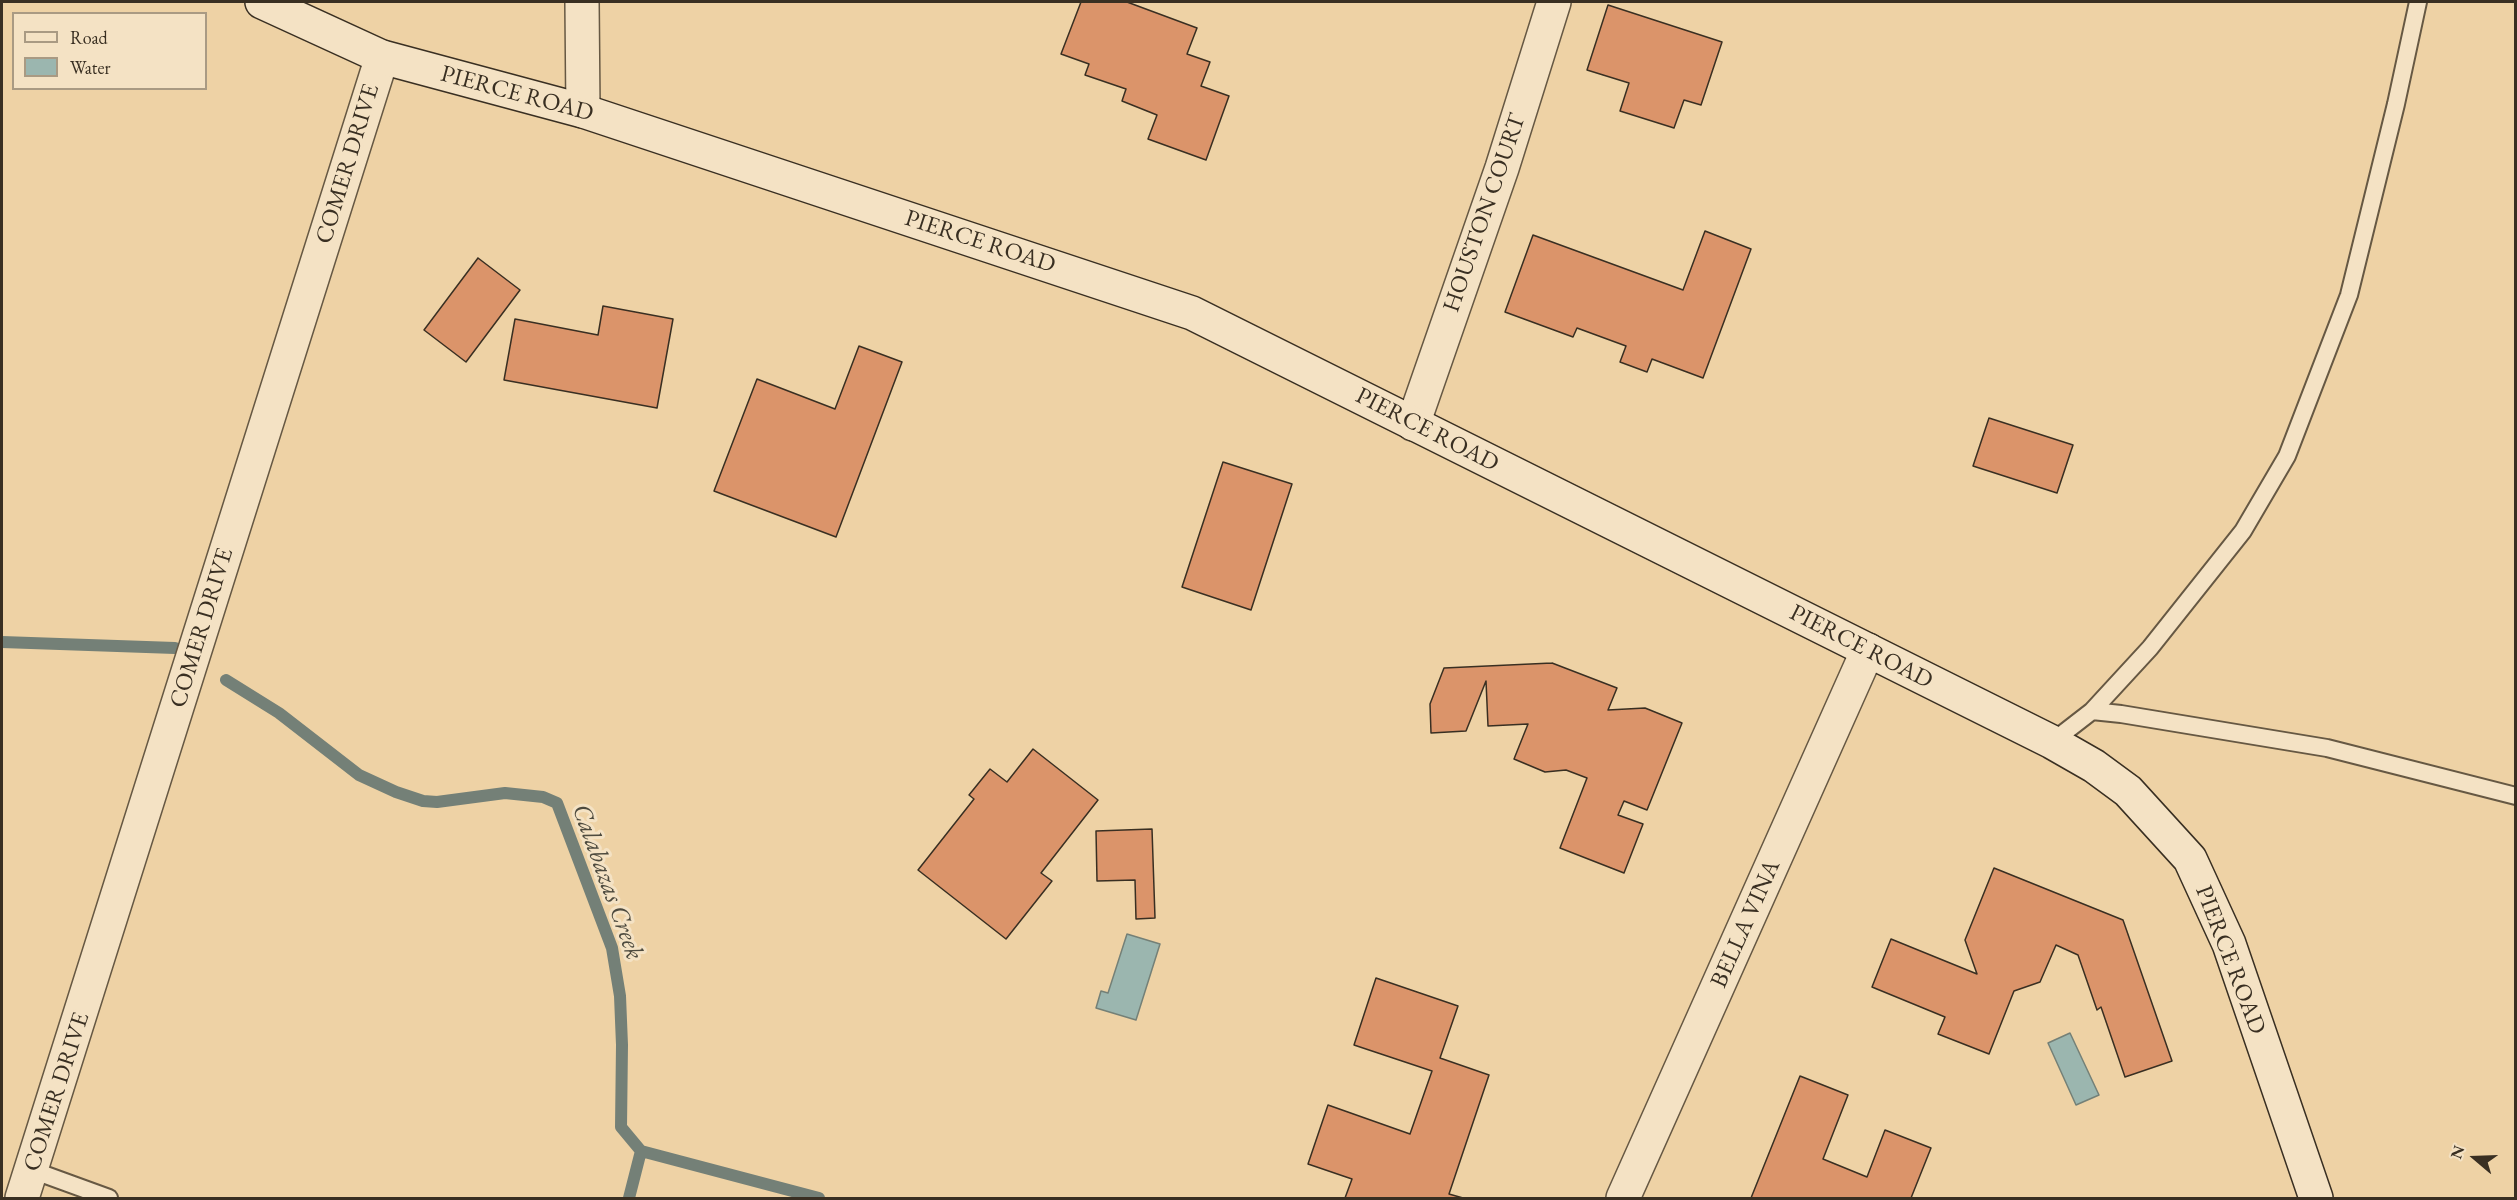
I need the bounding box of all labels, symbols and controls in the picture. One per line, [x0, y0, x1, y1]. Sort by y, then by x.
legend [12, 12, 207, 90]
text: Road [70, 26, 108, 49]
text: Water [70, 56, 111, 79]
street label: PIERCE ROAD [438, 60, 596, 128]
street label: COMER DRIVE [310, 81, 386, 247]
street label: HOUSTON COURT [1437, 110, 1533, 316]
street label: PIERCE ROAD [901, 204, 1059, 280]
street label: PIERCE ROAD [1351, 382, 1503, 478]
street label: COMER DRIVE [164, 545, 240, 711]
street label: PIERCE ROAD [1785, 599, 1937, 695]
water label: Calabazas Creek [564, 800, 650, 964]
street label: BELLA VINA [1705, 856, 1787, 992]
street label: PIERCE ROAD [2188, 882, 2272, 1038]
street label: COMER DRIVE [18, 1009, 96, 1175]
north arrow [2445, 1128, 2505, 1188]
text: N [2445, 1142, 2470, 1162]

